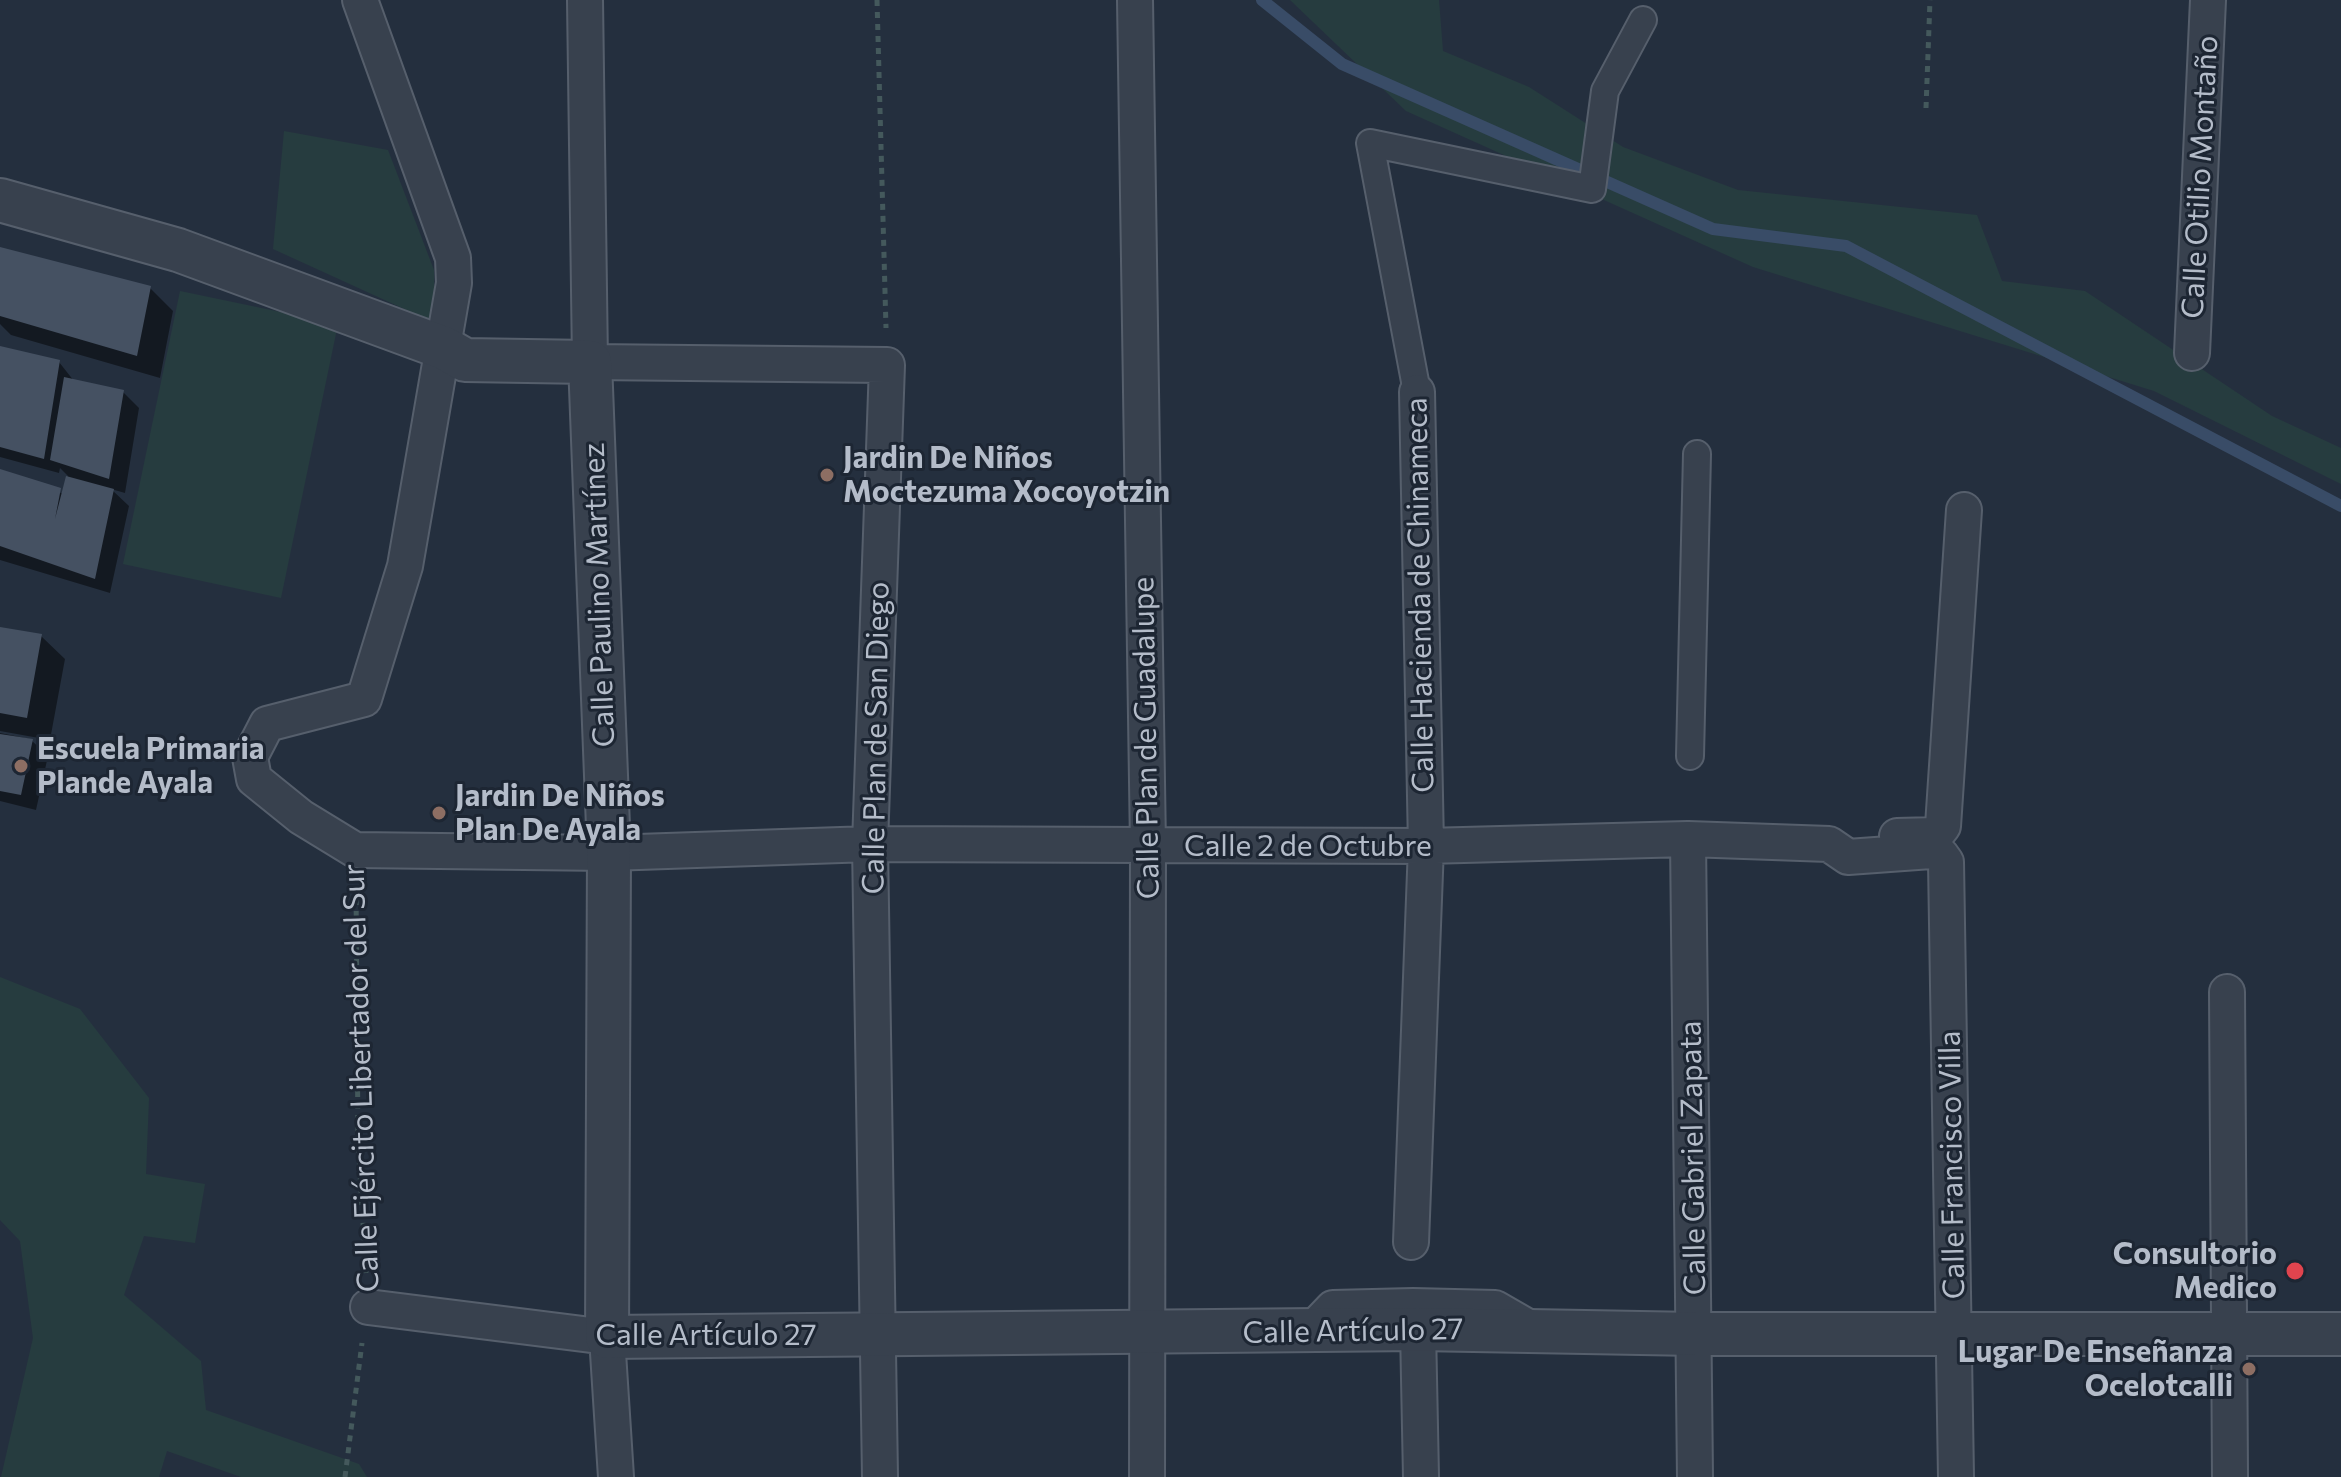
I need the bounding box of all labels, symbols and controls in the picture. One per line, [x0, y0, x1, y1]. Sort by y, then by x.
street label: Calle Otilio Montaño [2175, 35, 2225, 319]
street label: Calle Hacienda de Chinameca [1399, 397, 1441, 793]
place label: Jardin De Niños Moctezuma Xocoyotzin [843, 440, 1170, 510]
street label: Calle Paulino Martínez [576, 442, 622, 748]
marker: Jardin De Niños Moctezuma Xocoyotzin [818, 466, 836, 484]
street label: Calle Plan de Guadalupe [1125, 577, 1167, 899]
street label: Calle Plan de San Diego [855, 581, 897, 895]
place label: Escuela Primaria Plande Ayala [37, 731, 265, 802]
marker: Escuela Primaria Plande Ayala [12, 757, 30, 775]
place label: Jardin De Niños Plan De Ayala [455, 778, 665, 848]
marker: Jardin De Niños Plan De Ayala [430, 804, 448, 822]
street label: Calle 2 de Octubre [1184, 828, 1432, 864]
street label: Calle Ejército Libertador del Sur [336, 863, 386, 1293]
street label: Calle Gabriel Zapata [1673, 1020, 1713, 1296]
street label: Calle Francisco Villa [1932, 1031, 1972, 1299]
place label: Consultorio Medico [2113, 1236, 2277, 1306]
marker: Consultorio Medico [2284, 1260, 2306, 1282]
street label: Calle Artículo 27 [1242, 1311, 1464, 1351]
street label: Calle Artículo 27 [595, 1317, 817, 1353]
place label: Lugar De Enseñanza Ocelotcalli [1958, 1334, 2233, 1404]
marker: Lugar De Enseñanza Ocelotcalli [2240, 1360, 2258, 1378]

